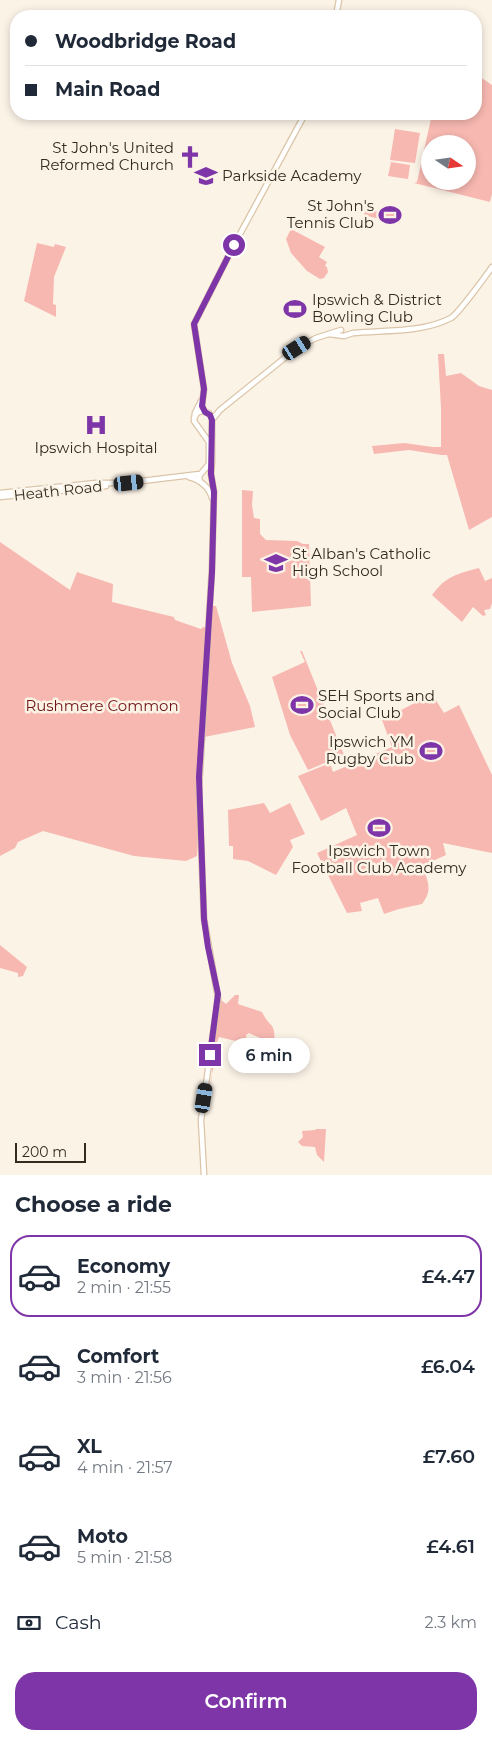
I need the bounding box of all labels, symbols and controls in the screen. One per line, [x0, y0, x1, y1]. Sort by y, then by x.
text: Woodbridge Road [55, 30, 236, 53]
text: Main Road [55, 78, 160, 101]
north arrow [421, 135, 476, 190]
map controls [421, 135, 476, 190]
place label: St John's United Reformed Church [40, 138, 174, 174]
church icon: St John's United Reformed Church [177, 144, 203, 170]
school or university icon: Parkside Academy [193, 163, 219, 189]
place label: Parkside Academy [222, 166, 362, 185]
place label: St John's Tennis Club [287, 196, 374, 232]
sports icon: St John's Tennis Club [377, 202, 403, 228]
route start [223, 234, 245, 256]
place label: Ipswich & District Bowling Club [312, 290, 442, 326]
sports icon: Ipswich & District Bowling Club [282, 296, 308, 322]
car [280, 334, 313, 362]
hospital icon: Ipswich Hospital [83, 412, 109, 438]
place label: Ipswich Hospital [34, 438, 158, 457]
car [113, 474, 144, 492]
street label: Heath Road [13, 476, 103, 505]
place label: St Alban's Catholic High School [292, 544, 431, 580]
school or university icon: St Alban's Catholic High School [263, 550, 289, 576]
place label: SEH Sports and Social Club [318, 686, 435, 722]
sports icon: SEH Sports and Social Club [289, 692, 315, 718]
park label: Rushmere Common [25, 696, 179, 715]
place label: Ipswich YM Rugby Club [326, 732, 414, 768]
sports icon: Ipswich YM Rugby Club [418, 738, 444, 764]
sports icon: Ipswich Town Football Club Academy [366, 815, 392, 841]
place label: Ipswich Town Football Club Academy [292, 841, 467, 877]
callout: 6 min [228, 1038, 310, 1072]
route end [199, 1044, 221, 1066]
text: 6 min [246, 1046, 292, 1065]
car [194, 1082, 213, 1114]
scale bar [15, 1140, 86, 1163]
text: 200 m [22, 1143, 67, 1161]
text: Choose a ride [15, 1191, 172, 1218]
icon: car [17, 1254, 62, 1299]
text: Economy [77, 1255, 170, 1278]
text: £4.47 [422, 1265, 475, 1288]
text: 2 min · 21:55 [77, 1278, 171, 1297]
icon: car [17, 1344, 62, 1389]
text: Comfort [77, 1345, 159, 1368]
text: £6.04 [421, 1355, 475, 1378]
text: 3 min · 21:56 [77, 1368, 172, 1387]
icon: car [17, 1434, 62, 1479]
text: XL [77, 1435, 102, 1458]
text: £7.60 [423, 1445, 475, 1468]
text: 4 min · 21:57 [77, 1458, 173, 1477]
icon: car [17, 1524, 62, 1569]
text: Moto [77, 1525, 128, 1548]
text: £4.61 [426, 1535, 475, 1558]
text: 5 min · 21:58 [77, 1548, 172, 1567]
icon: cash [15, 1609, 43, 1637]
text: Cash [55, 1611, 102, 1634]
text: 2.3 km [425, 1613, 477, 1632]
button: Confirm [15, 1672, 477, 1730]

